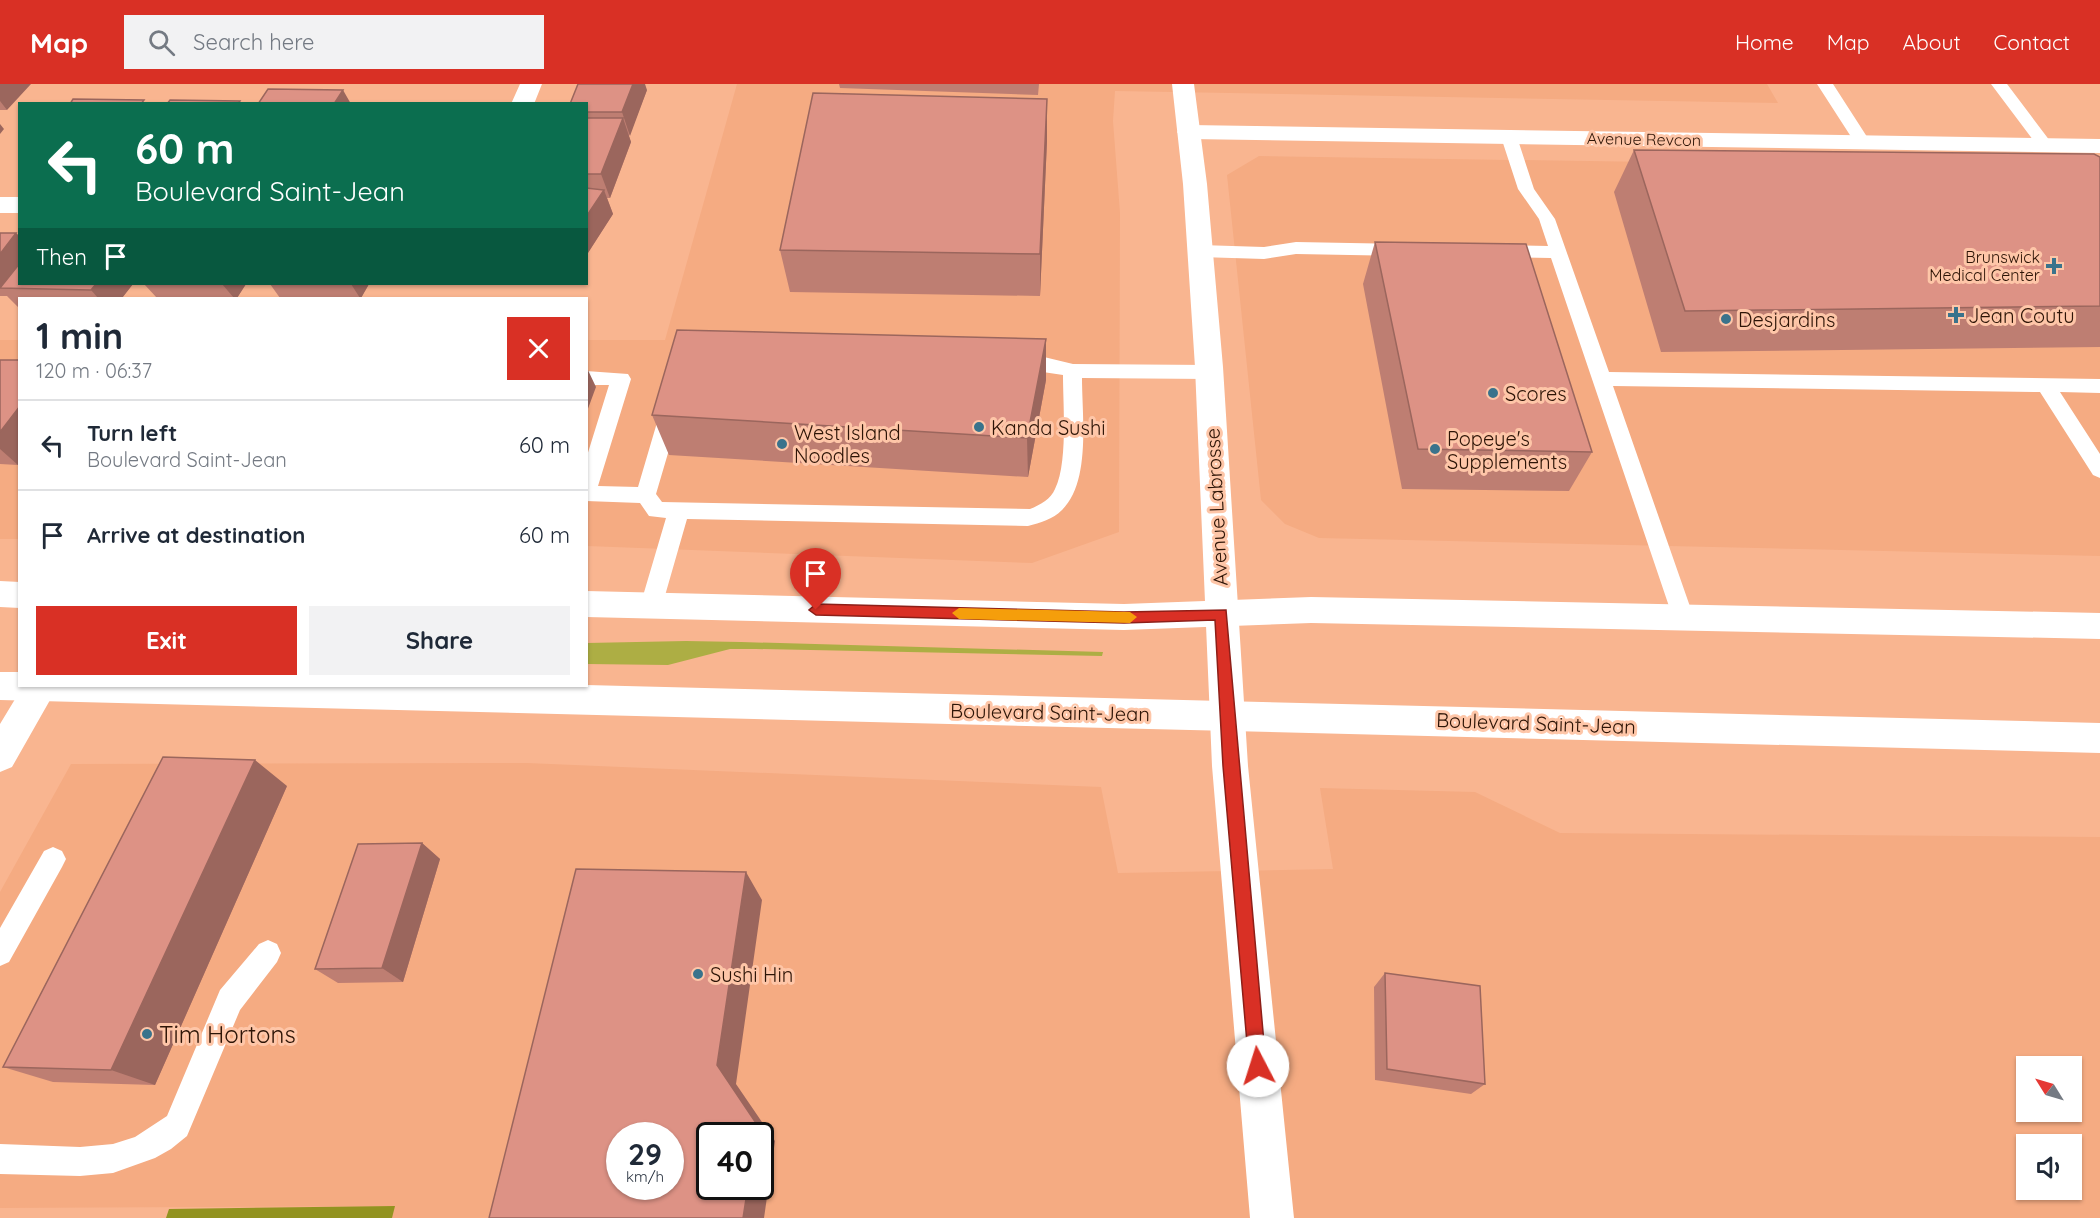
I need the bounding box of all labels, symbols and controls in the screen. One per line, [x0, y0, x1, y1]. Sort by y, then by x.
search box [124, 15, 544, 69]
text: Map [30, 25, 88, 60]
icon: search [145, 26, 178, 59]
text: Search here [193, 28, 315, 56]
text: Home [1735, 29, 1794, 55]
text: Map [1827, 29, 1870, 55]
text: About [1903, 29, 1961, 55]
text: Contact [1994, 29, 2070, 55]
text: 60 m [135, 122, 235, 175]
icon: left [36, 126, 114, 204]
street label: Avenue Revcon [1587, 128, 1701, 150]
text: Boulevard Saint-Jean [135, 174, 405, 208]
icon: arrive [99, 240, 132, 273]
text: Then [36, 243, 87, 271]
place label: Brunswick Medical Center [1929, 247, 2040, 285]
marker: Brunswick Medical Center [2045, 257, 2063, 275]
place label: Jean Coutu [1968, 303, 2075, 328]
place label: Desjardins [1738, 307, 1835, 332]
marker: Jean Coutu [1949, 308, 1963, 322]
marker: Desjardins [1719, 312, 1733, 326]
text: 1 min [36, 313, 123, 358]
button: close [507, 317, 570, 380]
text: 120 m · 06:37 [36, 358, 152, 383]
place label: Scores [1505, 381, 1567, 406]
marker: Scores [1486, 386, 1500, 400]
place label: Kanda Sushi [991, 415, 1106, 440]
text: Turn left [87, 419, 177, 447]
place label: West Island Noodles [794, 420, 901, 468]
marker: Kanda Sushi [972, 420, 986, 434]
place label: Popeye's Supplements [1447, 426, 1567, 474]
street label: Avenue Labrosse [1199, 427, 1233, 587]
icon: left [36, 429, 69, 462]
text: 60 m [519, 431, 570, 459]
marker: West Island Noodles [775, 437, 789, 451]
marker: Popeye's Supplements [1428, 442, 1442, 456]
text: Boulevard Saint-Jean [87, 447, 287, 472]
icon: arrive [36, 519, 69, 552]
text: Arrive at destination [87, 521, 305, 549]
text: 60 m [519, 521, 570, 549]
pin [790, 548, 841, 610]
icon: arrive [799, 557, 832, 590]
button: Exit [36, 606, 297, 675]
button: Share [309, 606, 570, 675]
street label: Boulevard Saint-Jean [950, 698, 1150, 726]
street label: Boulevard Saint-Jean [1436, 707, 1636, 739]
place label: Sushi Hin [710, 962, 793, 987]
marker: Sushi Hin [691, 967, 705, 981]
place label: Tim Hortons [159, 1019, 296, 1049]
marker: Tim Hortons [140, 1027, 154, 1041]
position arrow [1226, 1034, 1290, 1098]
north arrow [2016, 1056, 2082, 1122]
map controls [2016, 1056, 2082, 1200]
speed limit sign: 40 [696, 1122, 774, 1200]
button: sound [2016, 1134, 2082, 1200]
text: 29 [628, 1135, 662, 1173]
text: km/h [626, 1167, 664, 1186]

